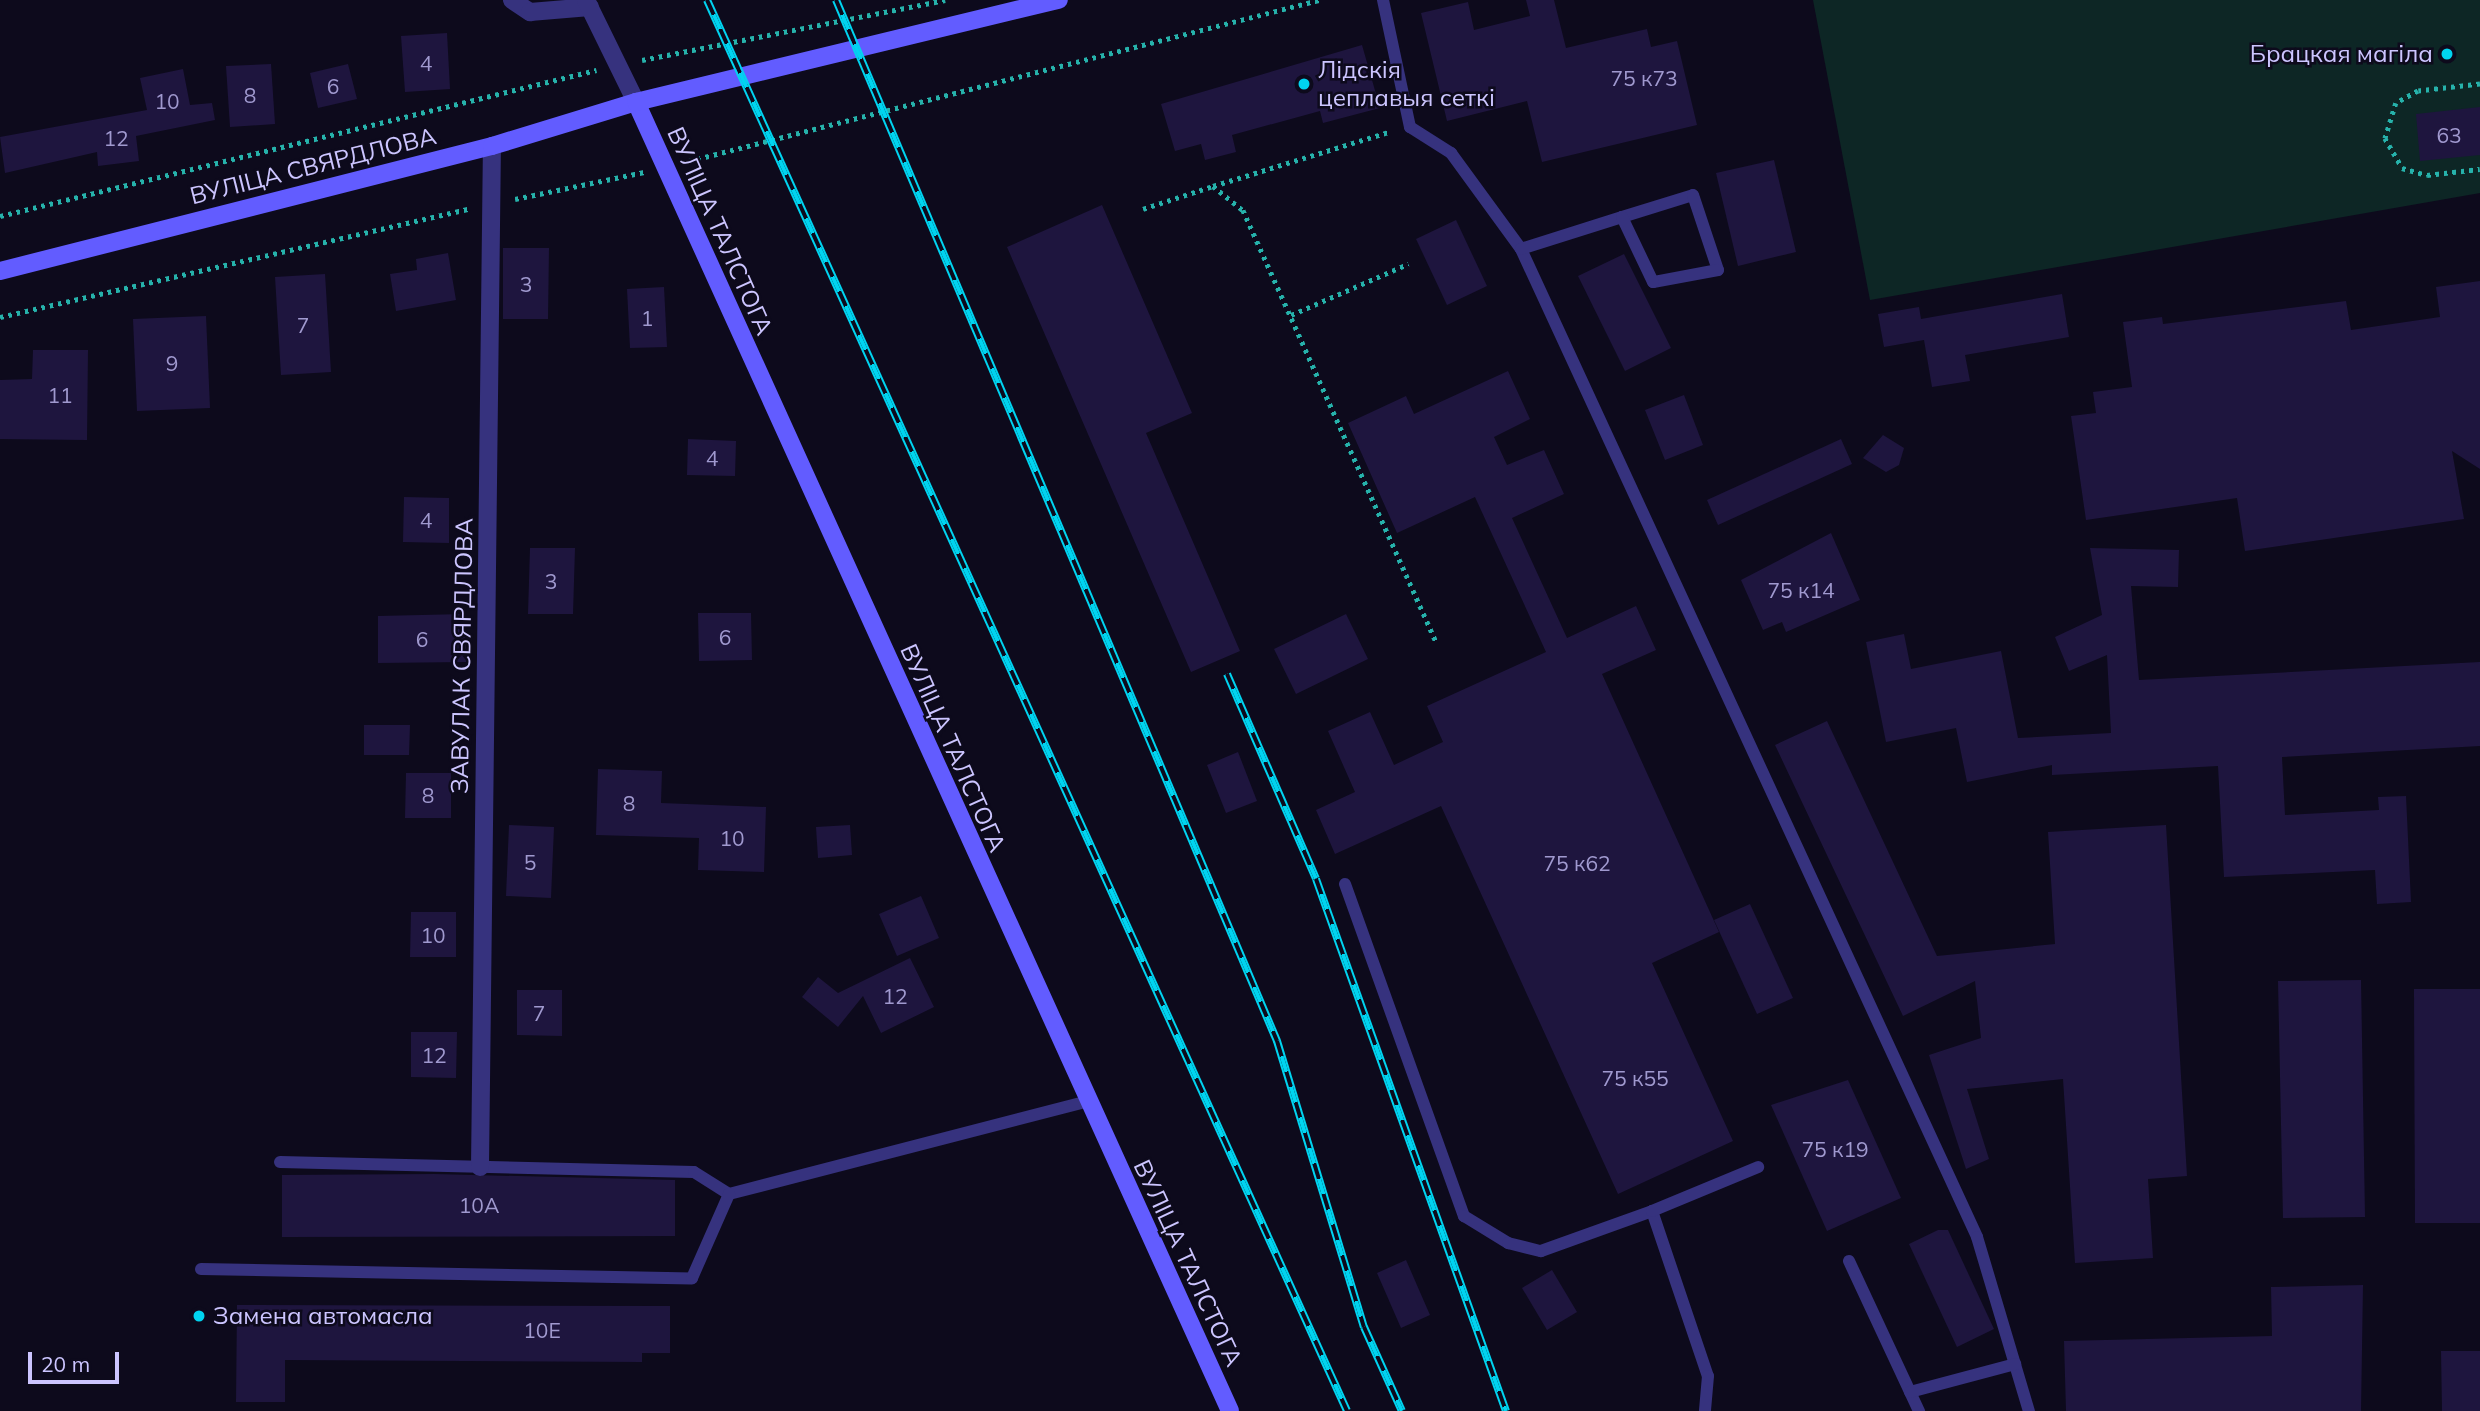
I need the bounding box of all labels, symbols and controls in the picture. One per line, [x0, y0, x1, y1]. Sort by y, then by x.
place label: Брацкая магіла [2250, 40, 2433, 68]
marker: Брацкая магіла [2439, 46, 2455, 62]
house number: 4 [420, 50, 432, 76]
place label: Лідскія цеплавыя сеткі [1318, 56, 1495, 112]
house number: 75 к73 [1610, 65, 1678, 91]
house number: 6 [327, 73, 339, 99]
marker: Лідскія цеплавыя сеткі [1296, 76, 1312, 92]
house number: 8 [244, 82, 256, 108]
house number: 10 [154, 88, 180, 114]
street label: ВУЛІЦА СВЯРДЛОВА [187, 121, 439, 211]
house number: 63 [2436, 122, 2462, 148]
street label: ВУЛІЦА ТАЛСТОГА [661, 123, 779, 339]
house number: 12 [103, 125, 129, 151]
house number: 3 [520, 271, 532, 297]
house number: 1 [641, 305, 653, 331]
house number: 7 [297, 312, 309, 338]
house number: 9 [166, 350, 178, 376]
house number: 11 [47, 382, 73, 408]
house number: 4 [706, 445, 718, 471]
house number: 4 [420, 507, 432, 533]
street label: ЗАВУЛАК СВЯРДЛОВА [445, 518, 479, 794]
house number: 3 [545, 568, 557, 594]
house number: 75 к14 [1767, 577, 1835, 603]
house number: 6 [719, 624, 731, 650]
house number: 6 [416, 626, 428, 652]
street label: ВУЛІЦА ТАЛСТОГА [894, 640, 1012, 856]
house number: 8 [422, 782, 434, 808]
house number: 8 [623, 790, 635, 816]
house number: 10 [719, 825, 745, 851]
house number: 5 [524, 849, 536, 875]
house number: 75 к62 [1543, 850, 1611, 876]
house number: 10 [420, 922, 446, 948]
house number: 12 [882, 983, 908, 1009]
house number: 7 [533, 1000, 545, 1026]
house number: 12 [421, 1042, 447, 1068]
house number: 75 к55 [1601, 1065, 1669, 1091]
house number: 75 к19 [1801, 1136, 1869, 1162]
street label: ВУЛІЦА ТАЛСТОГА [1127, 1155, 1249, 1371]
house number: 10А [459, 1192, 499, 1218]
place label: Замена автомасла [213, 1302, 433, 1330]
marker: Замена автомасла [191, 1308, 207, 1324]
house number: 10Е [523, 1317, 561, 1343]
scale bar [32, 1338, 122, 1382]
text: 20 m [41, 1351, 90, 1377]

